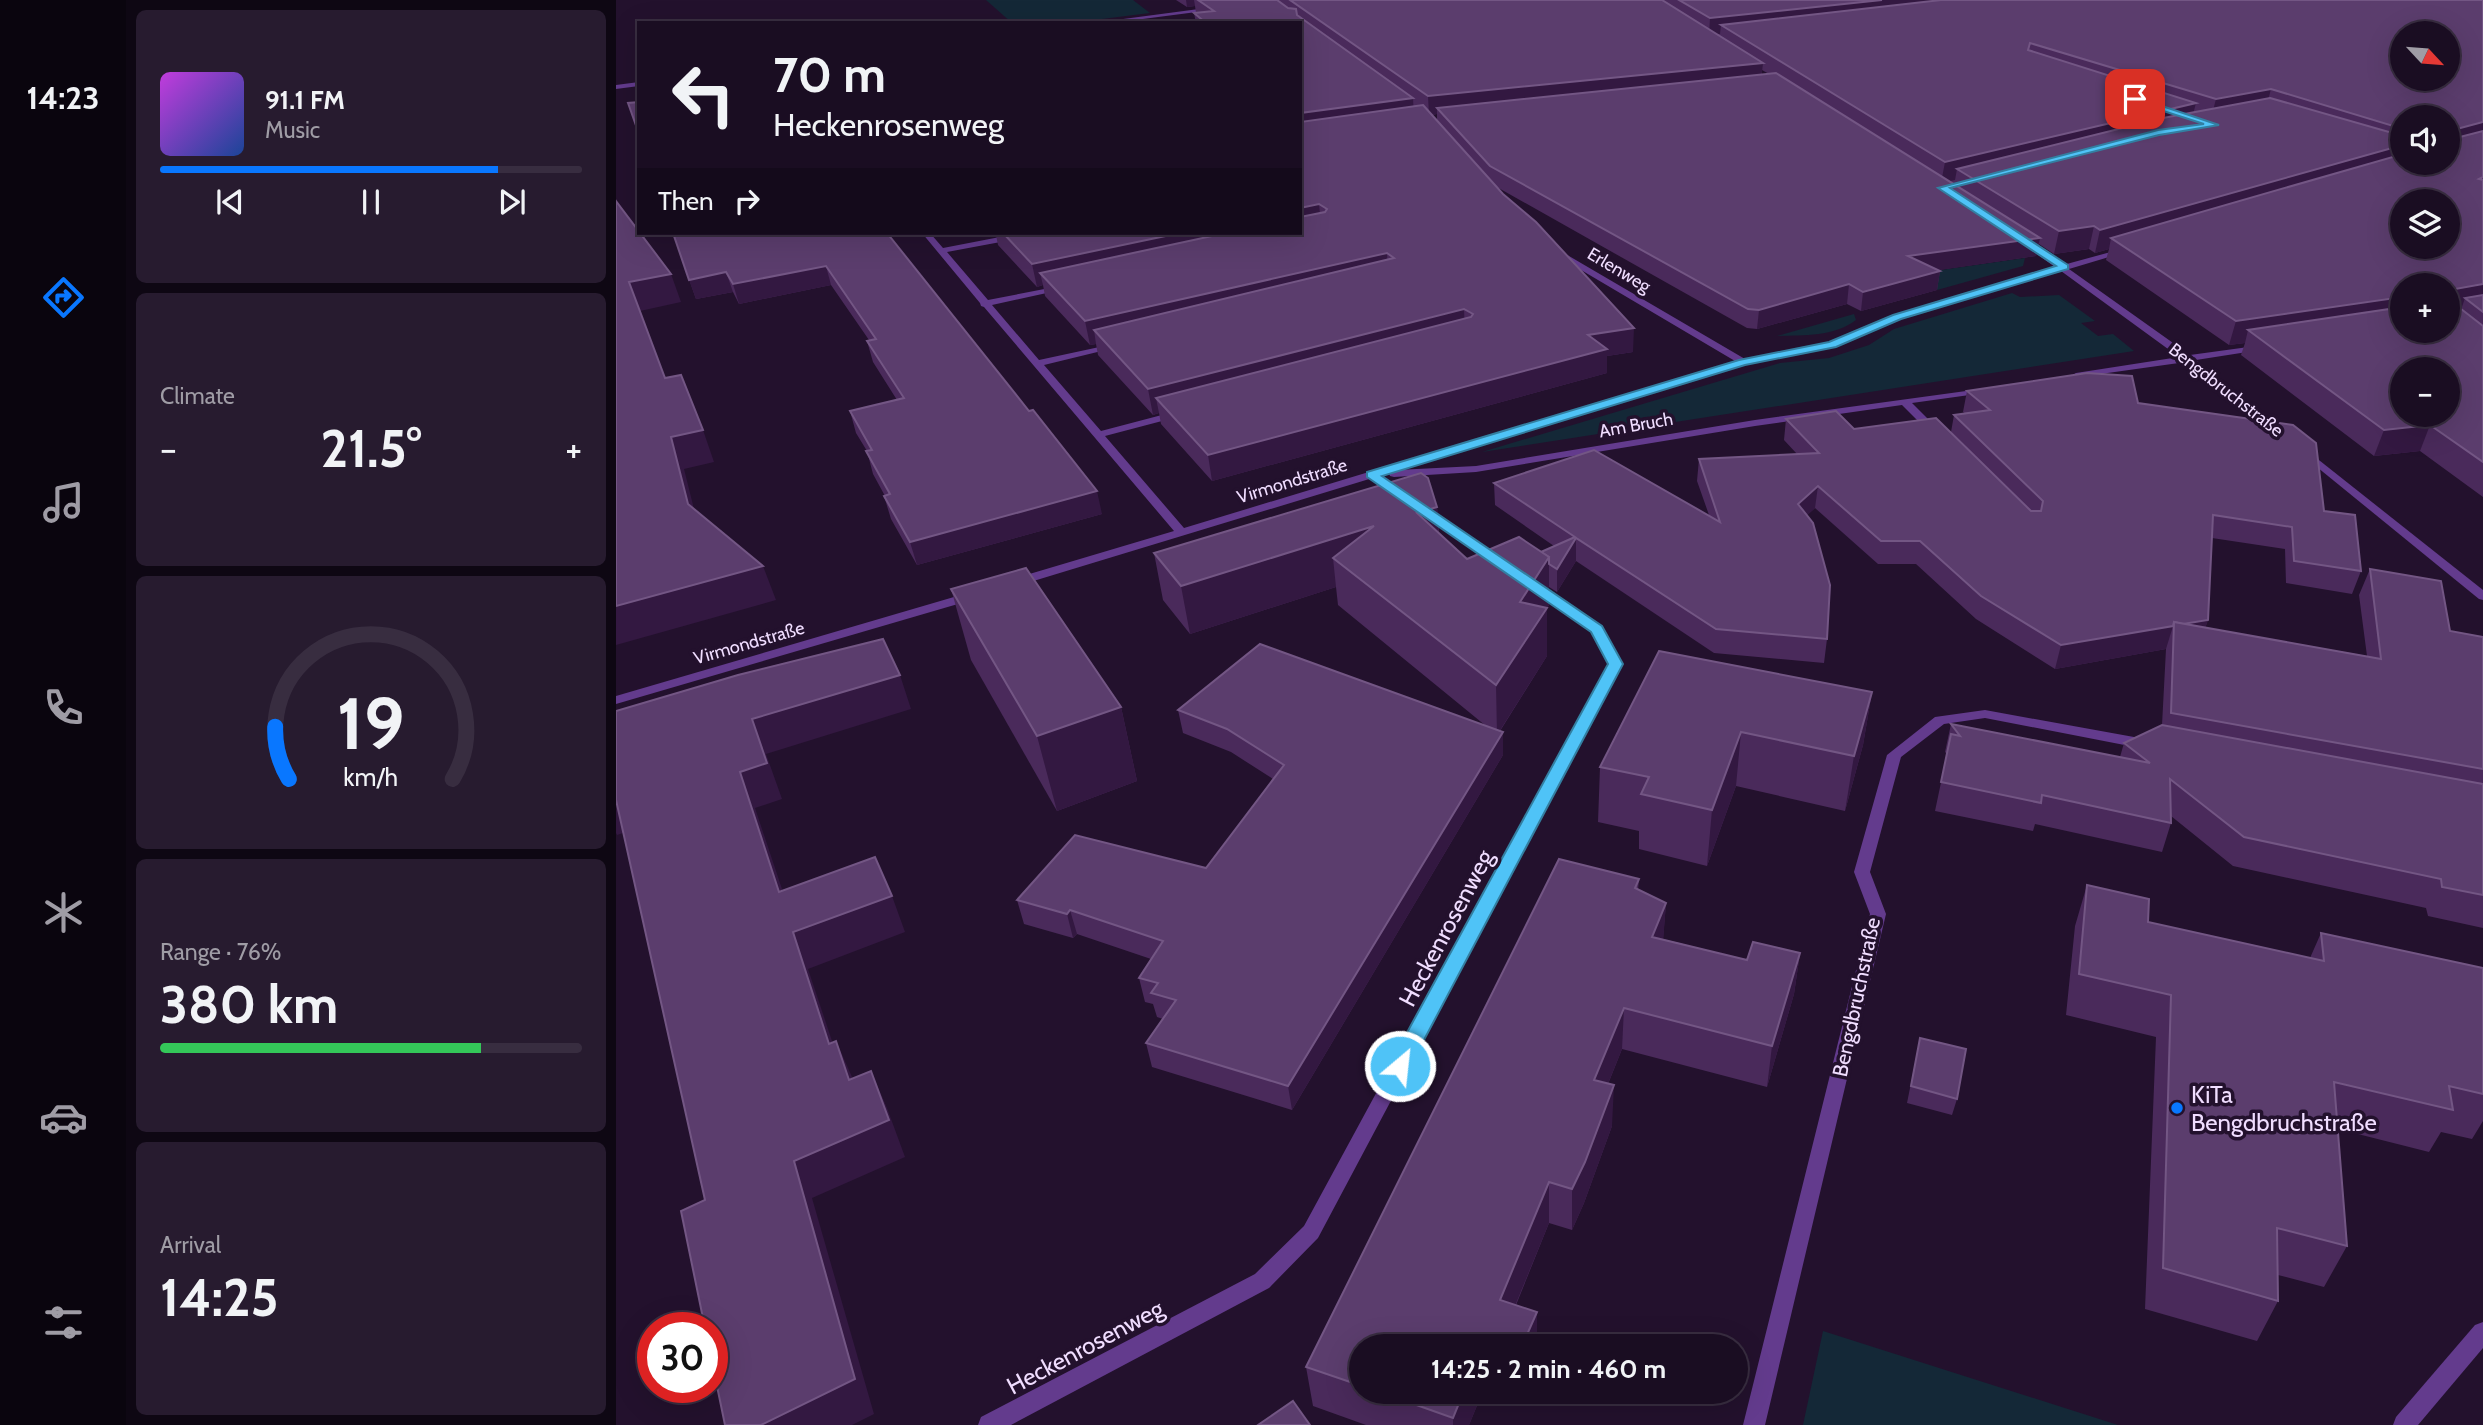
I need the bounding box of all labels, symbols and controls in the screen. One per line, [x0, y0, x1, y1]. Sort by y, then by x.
north arrow [2390, 21, 2460, 91]
map controls [2390, 21, 2460, 427]
text: 70 m [773, 45, 886, 104]
icon: left [658, 49, 749, 140]
pin [2105, 69, 2165, 129]
text: 14:23 [27, 78, 99, 117]
icon: arrive [2116, 80, 2154, 118]
text: 91.1 FM [265, 84, 345, 116]
text: Heckenrosenweg [773, 105, 1004, 144]
button: sound [2390, 105, 2460, 175]
text: Music [265, 116, 320, 144]
icon: right [728, 182, 766, 220]
icon: previous [211, 183, 249, 221]
icon: pause [352, 183, 390, 221]
icon: next [493, 183, 531, 221]
text: Then [658, 185, 714, 217]
button: layers [2390, 189, 2460, 259]
street label: Erlenweg [1583, 243, 1656, 298]
icon: directions [39, 273, 88, 322]
button: + [2390, 273, 2460, 343]
street label: Bengdbruchstraße [2164, 338, 2288, 442]
button: − [2390, 357, 2460, 427]
text: Climate [160, 382, 235, 410]
street label: Am Bruch [1597, 408, 1675, 442]
text: 21.5° [320, 417, 422, 480]
text: − [160, 425, 177, 472]
text: + [565, 425, 582, 472]
street label: Virmondstraße [1234, 454, 1350, 508]
icon: music [39, 478, 88, 527]
street label: Virmondstraße [691, 617, 807, 669]
text: 19 [337, 679, 405, 767]
icon: phone [39, 683, 88, 732]
text: km/h [344, 761, 398, 791]
street label: Heckenrosenweg [1393, 844, 1500, 1011]
icon: climate [39, 888, 88, 937]
street label: Bengdbruchstraße [1827, 915, 1885, 1079]
text: Range · 76% [160, 938, 281, 966]
text: 380 km [160, 973, 338, 1036]
position arrow [1363, 1029, 1437, 1103]
place label: KiTa Bengdbruchstraße [2191, 1080, 2377, 1137]
icon: car [39, 1093, 88, 1142]
marker: KiTa Bengdbruchstraße [2169, 1100, 2185, 1116]
text: Arrival [160, 1231, 221, 1259]
text: 14:25 [160, 1266, 278, 1329]
street label: Heckenrosenweg [1002, 1293, 1169, 1400]
icon: filters [39, 1298, 88, 1347]
speed limit sign: 30 [637, 1312, 728, 1403]
text: 14:25 · 2 min · 460 m [1431, 1353, 1666, 1385]

